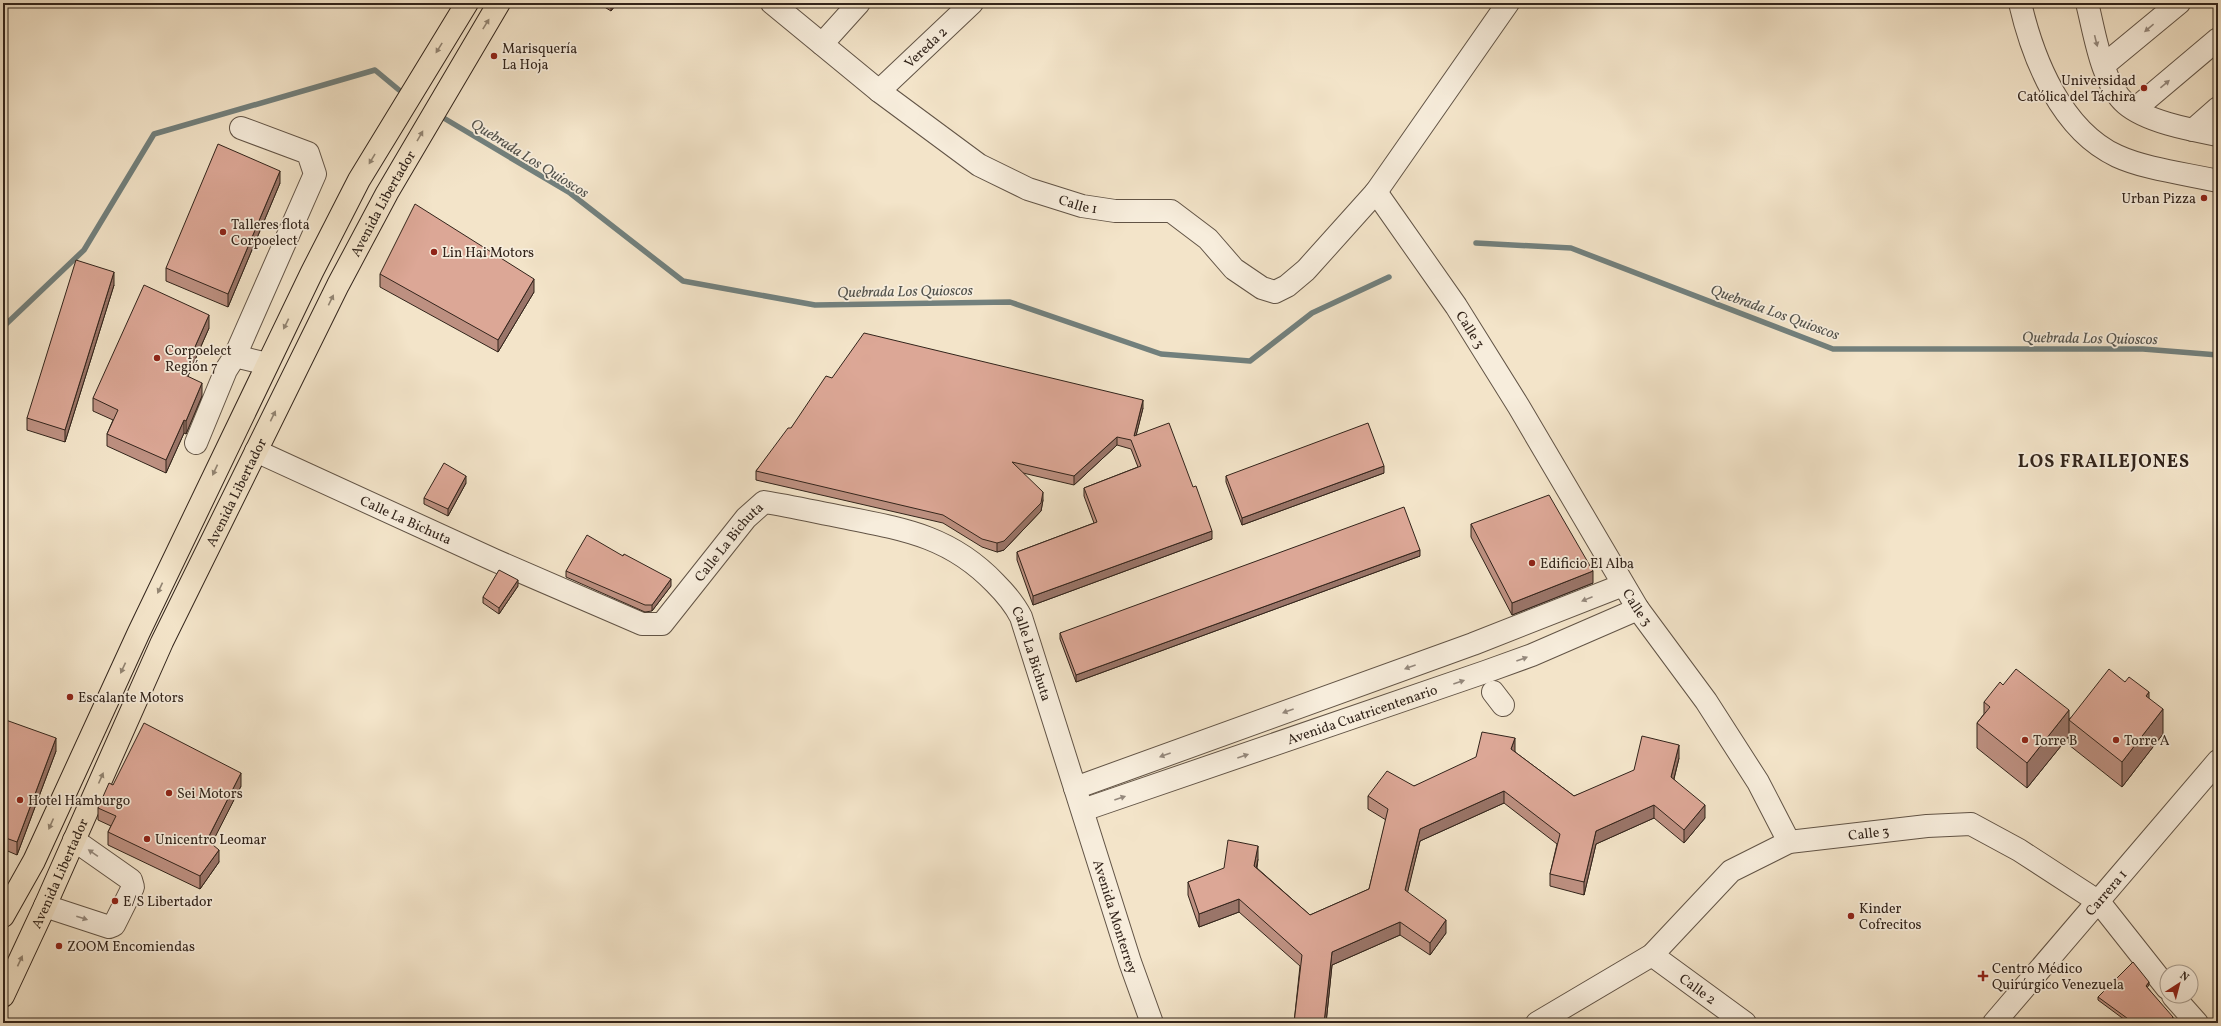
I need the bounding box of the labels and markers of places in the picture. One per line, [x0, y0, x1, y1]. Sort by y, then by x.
place label: Marisquería La Hoja [502, 40, 577, 75]
marker: Marisquería La Hoja [489, 51, 499, 61]
place label: Universidad Católica del Táchira [2017, 72, 2136, 107]
marker: Universidad Católica del Táchira [2139, 83, 2149, 93]
place label: Urban Pizza [2122, 190, 2196, 209]
marker: Urban Pizza [2199, 193, 2209, 203]
place label: Talleres flota Corpoelect [231, 216, 310, 251]
marker: Talleres flota Corpoelect [218, 227, 228, 237]
place label: Lin Hai Motors [442, 244, 534, 263]
marker: Lin Hai Motors [429, 247, 439, 257]
place label: Corpoelect Región 7 [165, 342, 232, 377]
marker: Corpoelect Región 7 [152, 353, 162, 363]
place label: Edificio El Alba [1540, 555, 1634, 574]
marker: Edificio El Alba [1527, 558, 1537, 568]
place label: Escalante Motors [78, 689, 184, 708]
marker: Escalante Motors [65, 692, 75, 702]
place label: Torre B [2033, 732, 2078, 751]
place label: Torre A [2124, 732, 2170, 751]
marker: Torre B [2020, 735, 2030, 745]
marker: Torre A [2111, 735, 2121, 745]
place label: Sei Motors [177, 785, 243, 804]
marker: Sei Motors [164, 788, 174, 798]
place label: Hotel Hamburgo [28, 792, 130, 811]
marker: Hotel Hamburgo [15, 795, 25, 805]
place label: Unicentro Leomar [155, 831, 267, 850]
marker: Unicentro Leomar [142, 834, 152, 844]
place label: E/S Libertador [123, 893, 212, 912]
marker: E/S Libertador [110, 896, 120, 906]
place label: Kinder Cofrecitos [1859, 900, 1922, 935]
marker: Kinder Cofrecitos [1846, 911, 1856, 921]
place label: ZOOM Encomiendas [67, 938, 195, 957]
marker: ZOOM Encomiendas [54, 941, 64, 951]
place label: Centro Médico Quirúrgico Venezuela [1992, 960, 2124, 995]
marker: Centro Médico Quirúrgico Venezuela [1977, 970, 1989, 982]

